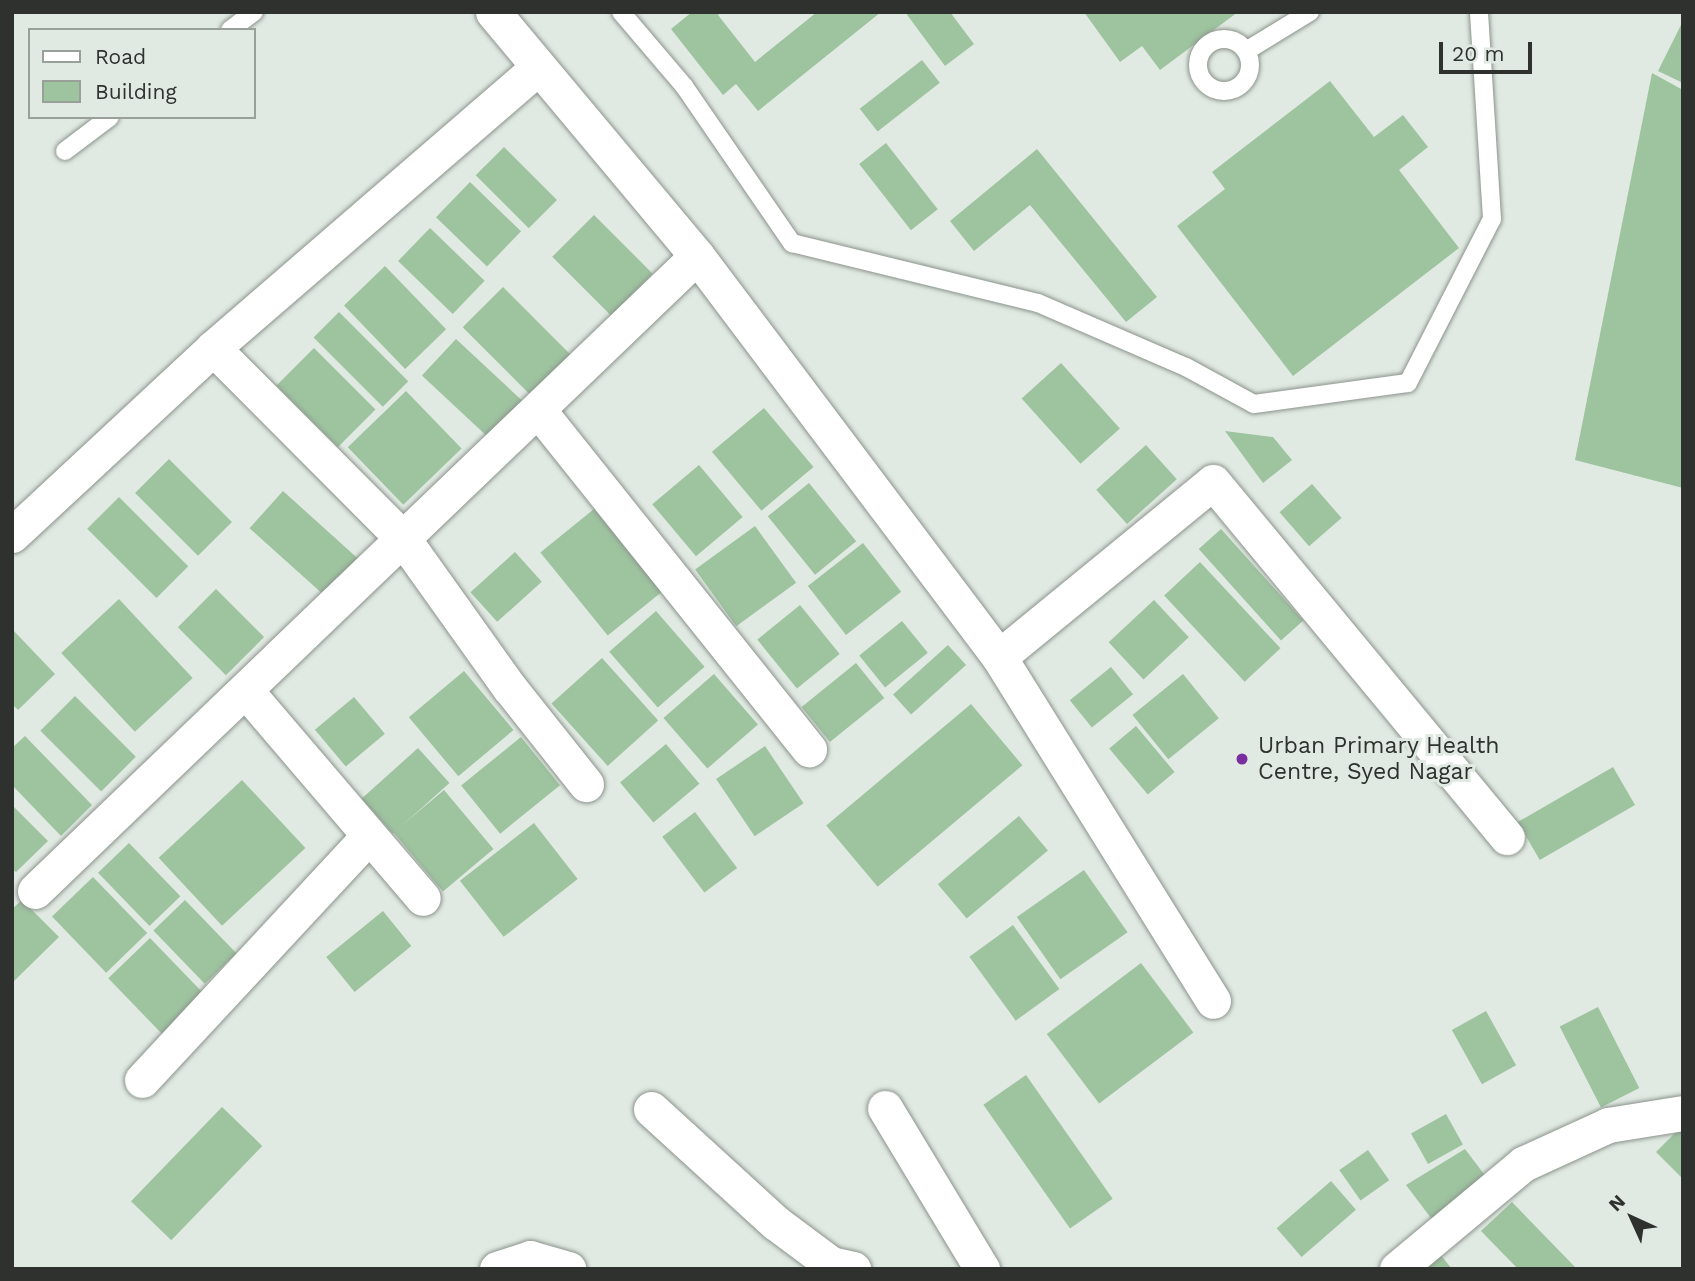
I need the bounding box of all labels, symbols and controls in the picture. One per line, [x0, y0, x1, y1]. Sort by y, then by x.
legend [28, 28, 256, 119]
scale bar [1443, 28, 1536, 72]
text: 20 m [1452, 41, 1504, 66]
text: Road [95, 44, 146, 69]
text: Building [95, 79, 177, 104]
place label: Urban Primary Health Centre, Syed Nagar [1258, 732, 1500, 786]
marker: Urban Primary Health Centre, Syed Nagar [1232, 749, 1252, 769]
north arrow [1597, 1183, 1667, 1253]
text: N [1604, 1190, 1630, 1216]

